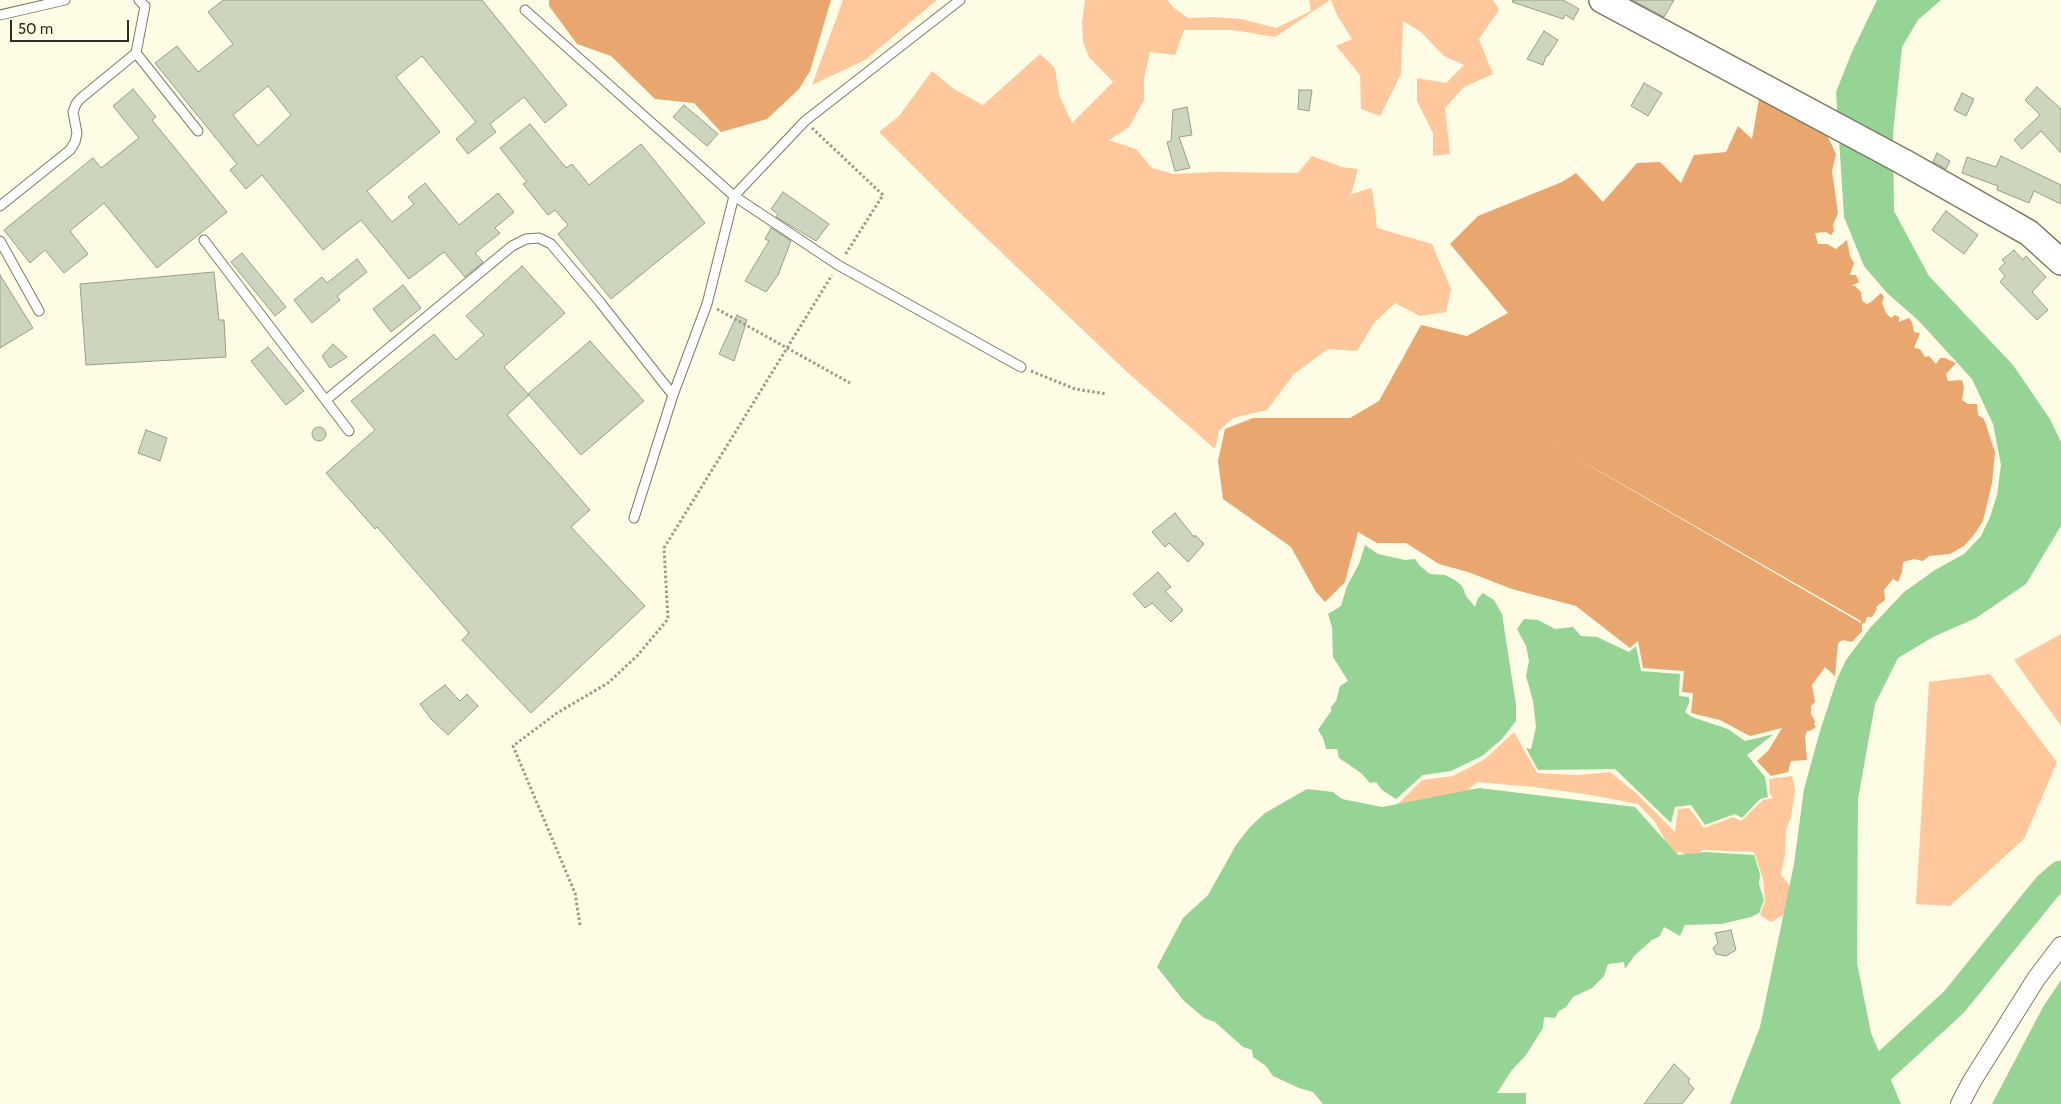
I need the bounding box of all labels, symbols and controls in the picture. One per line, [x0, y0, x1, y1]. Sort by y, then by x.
scale bar [12, 10, 131, 42]
text: 50 m [18, 20, 53, 38]

